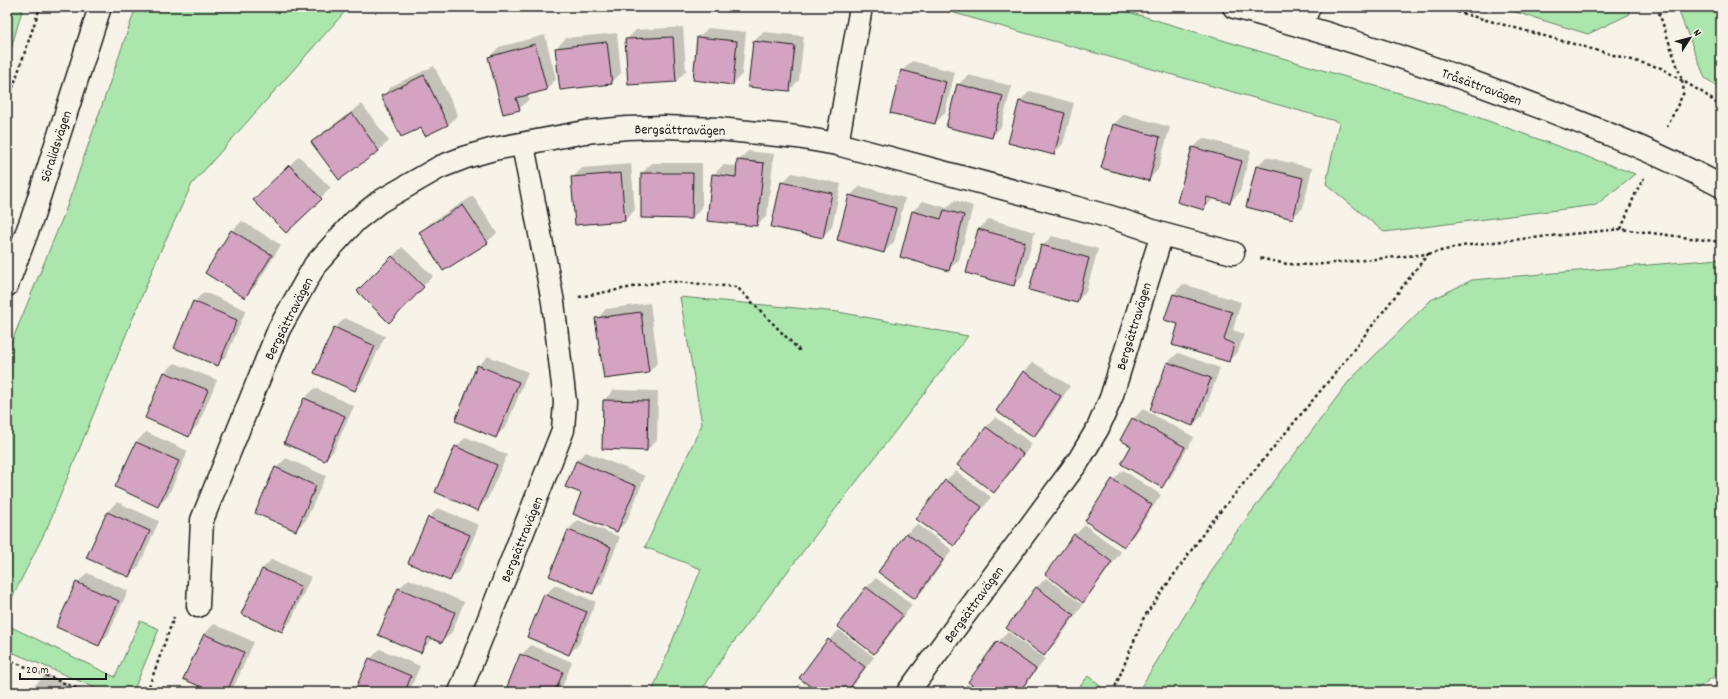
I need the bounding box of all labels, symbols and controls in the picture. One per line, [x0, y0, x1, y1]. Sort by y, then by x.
north arrow [1670, 18, 1710, 58]
text: N [1688, 26, 1705, 41]
street label: Tråsättravägen [1438, 64, 1524, 112]
street label: Söralidsvägen [36, 108, 78, 185]
street label: Bergsättravägen [634, 120, 725, 142]
street label: Bergsättravägen [260, 274, 319, 364]
street label: Bergsättravägen [1112, 280, 1158, 373]
street label: Bergsättravägen [497, 494, 549, 586]
street label: Bergsättravägen [940, 563, 1009, 648]
scale bar [20, 655, 106, 681]
text: 20 m [26, 662, 49, 679]

